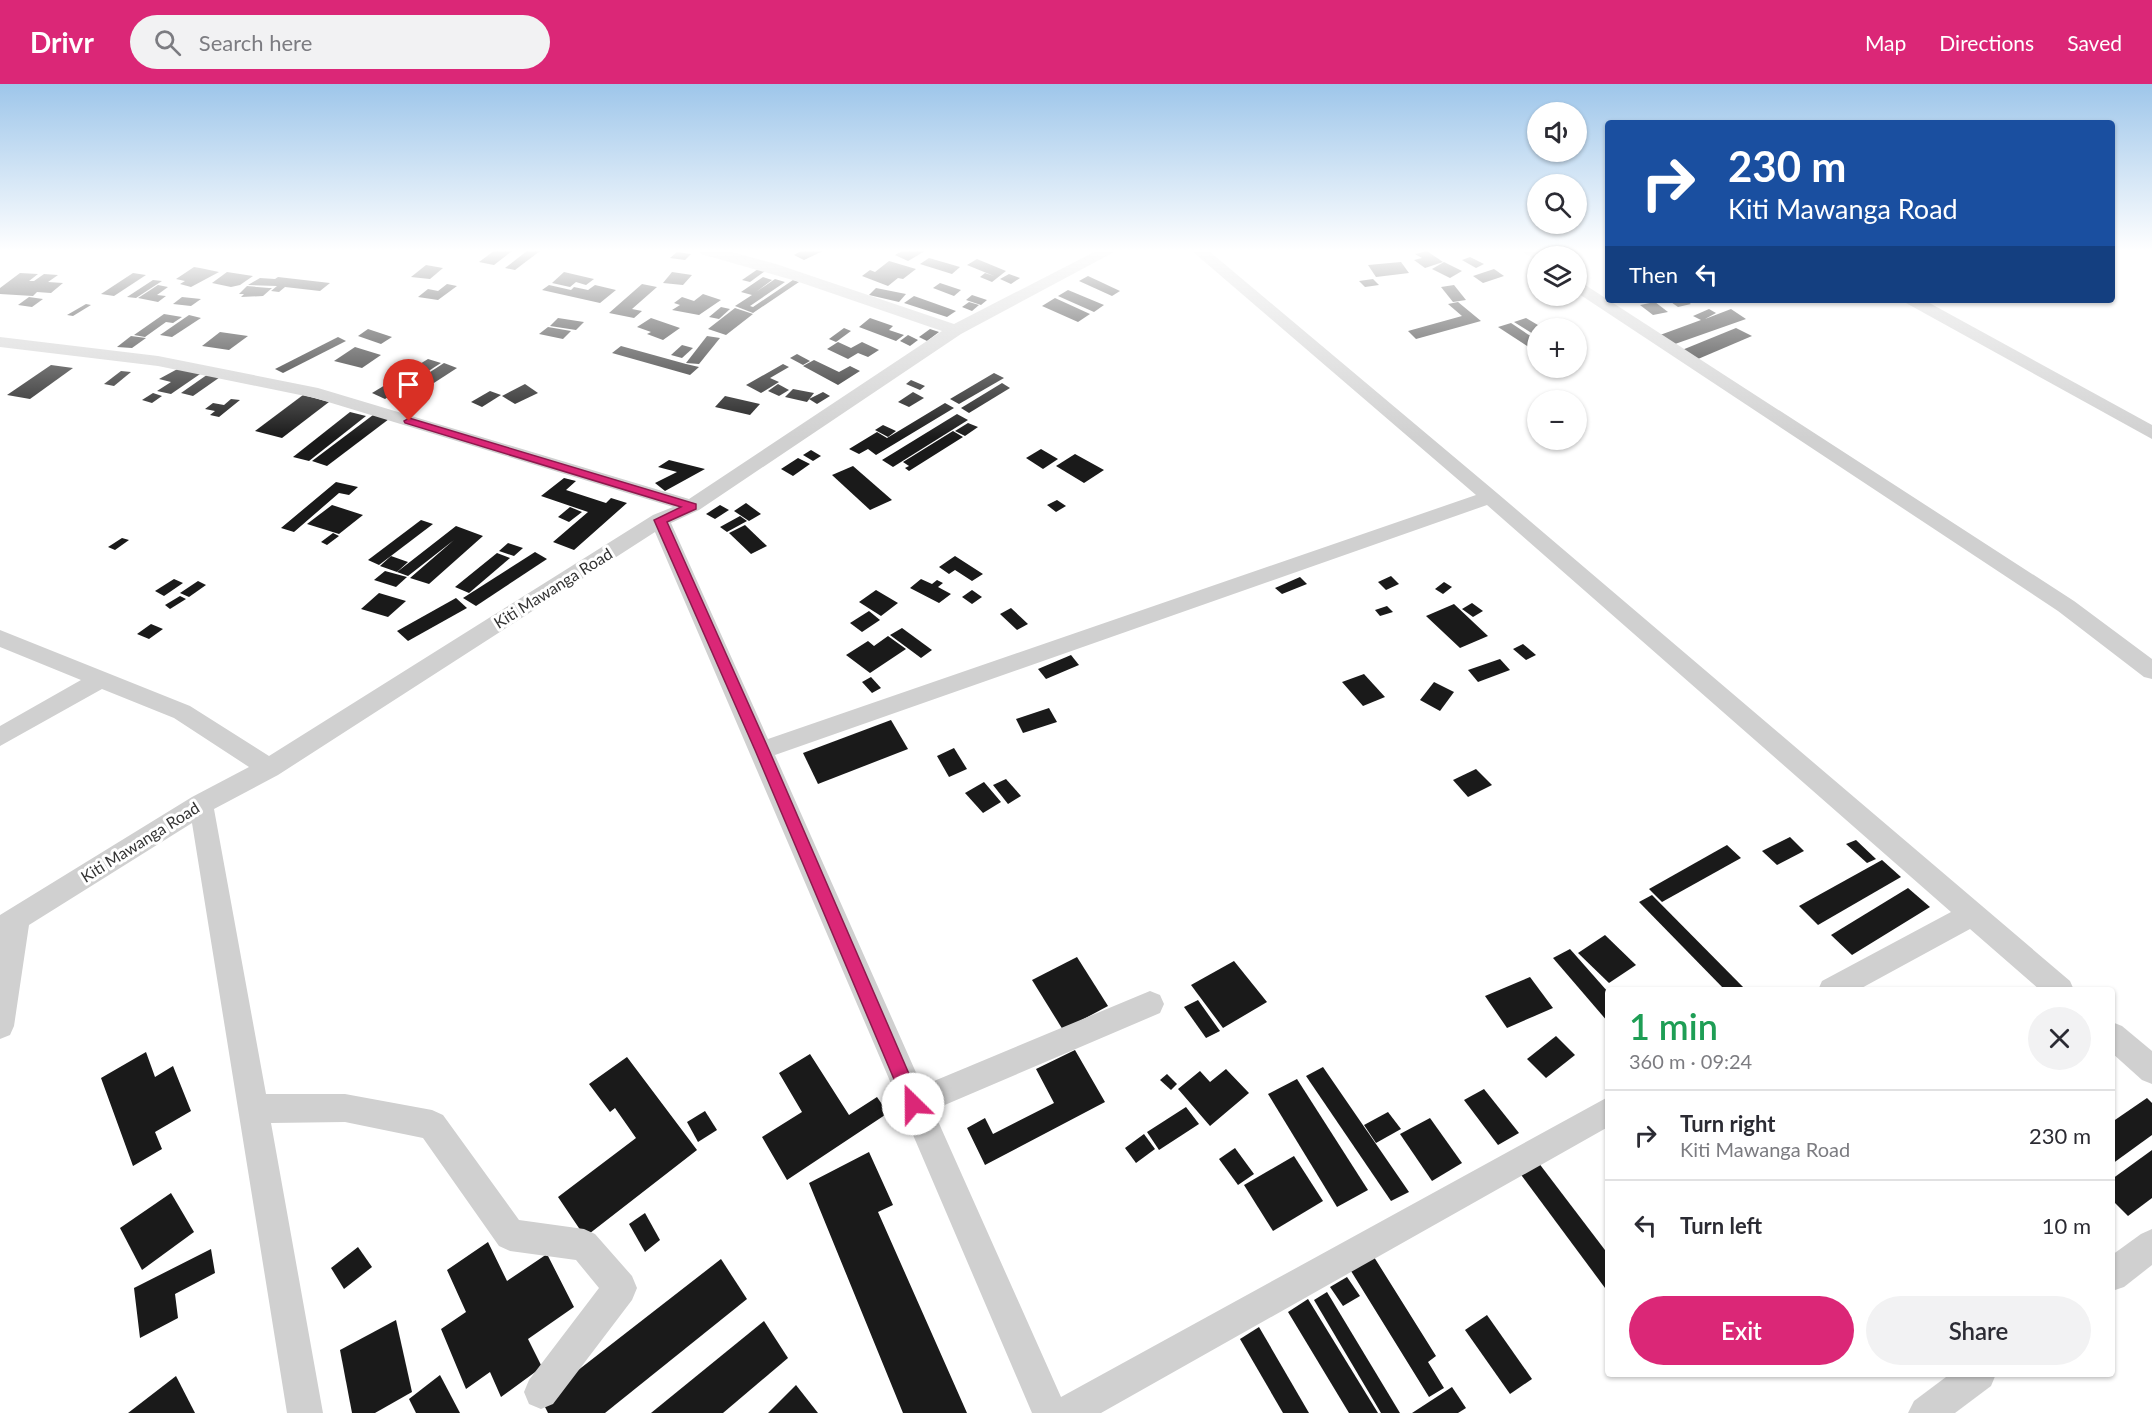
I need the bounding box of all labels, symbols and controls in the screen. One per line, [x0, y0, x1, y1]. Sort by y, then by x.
search box [130, 15, 550, 69]
text: Drivr [30, 25, 94, 59]
icon: search [151, 26, 184, 59]
text: Search here [199, 29, 312, 56]
text: Map [1865, 30, 1906, 55]
text: Directions [1939, 30, 2034, 55]
text: Saved [2067, 30, 2122, 55]
map controls [1527, 102, 1587, 450]
button: sound [1527, 102, 1587, 162]
text: 230 m [1728, 141, 1846, 191]
icon: right [1629, 144, 1707, 222]
button: search [1527, 174, 1587, 234]
text: Kiti Mawanga Road [1728, 192, 1958, 225]
button: layers [1527, 246, 1587, 306]
icon: left [1690, 258, 1723, 291]
text: Then [1629, 261, 1678, 288]
button: + [1527, 318, 1587, 378]
pin [383, 359, 434, 421]
icon: arrive [392, 368, 425, 401]
button: − [1527, 390, 1587, 450]
street label: Kiti Mawanga Road [490, 543, 615, 632]
street label: Kiti Mawanga Road [77, 797, 202, 886]
text: 1 min [1629, 1004, 1718, 1048]
button: close [2028, 1007, 2091, 1070]
text: 360 m · 09:24 [1629, 1049, 1752, 1073]
position arrow [881, 1072, 945, 1136]
text: Turn right [1680, 1110, 1775, 1137]
icon: right [1629, 1119, 1662, 1152]
text: 230 m [2029, 1122, 2091, 1149]
text: Kiti Mawanga Road [1680, 1137, 1850, 1161]
icon: left [1629, 1209, 1662, 1242]
text: Turn left [1680, 1212, 1762, 1239]
text: 10 m [2042, 1212, 2091, 1239]
button: Exit [1629, 1296, 1854, 1365]
button: Share [1866, 1296, 2091, 1365]

